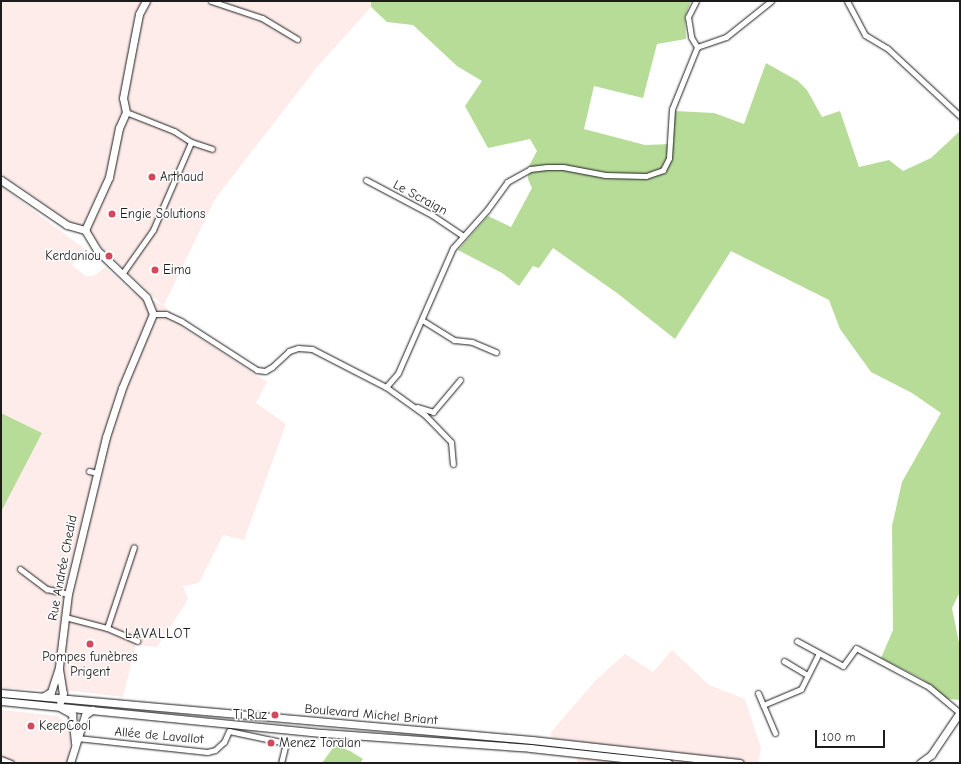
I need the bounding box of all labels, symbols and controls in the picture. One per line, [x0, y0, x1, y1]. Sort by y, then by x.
place label: Arthaud [160, 169, 204, 185]
marker: Arthaud [147, 172, 157, 182]
street label: Le Scraign [390, 177, 450, 219]
place label: Engie Solutions [120, 206, 205, 222]
marker: Engie Solutions [107, 209, 117, 219]
place label: Kerdaniou [45, 248, 101, 264]
marker: Kerdaniou [104, 251, 114, 261]
place label: Eima [163, 262, 191, 278]
marker: Eima [150, 265, 160, 275]
street label: Rue Andrée Chedid [45, 514, 81, 622]
district label: LAVALLOT [125, 626, 191, 642]
marker: Pompes funèbres Prigent [85, 639, 95, 649]
place label: Pompes funèbres Prigent [42, 650, 138, 681]
street label: Boulevard Michel Briant [304, 701, 438, 729]
place label: Ti Ruz [233, 707, 267, 723]
marker: Ti Ruz [270, 710, 280, 720]
place label: KeepCool [39, 718, 91, 734]
marker: KeepCool [26, 721, 36, 731]
scale bar [817, 722, 887, 748]
street label: Allée de Lavallot [114, 724, 204, 748]
text: 100 m [822, 730, 855, 744]
place label: Menez Toralan [279, 735, 361, 751]
marker: Menez Toralan [266, 738, 276, 748]

